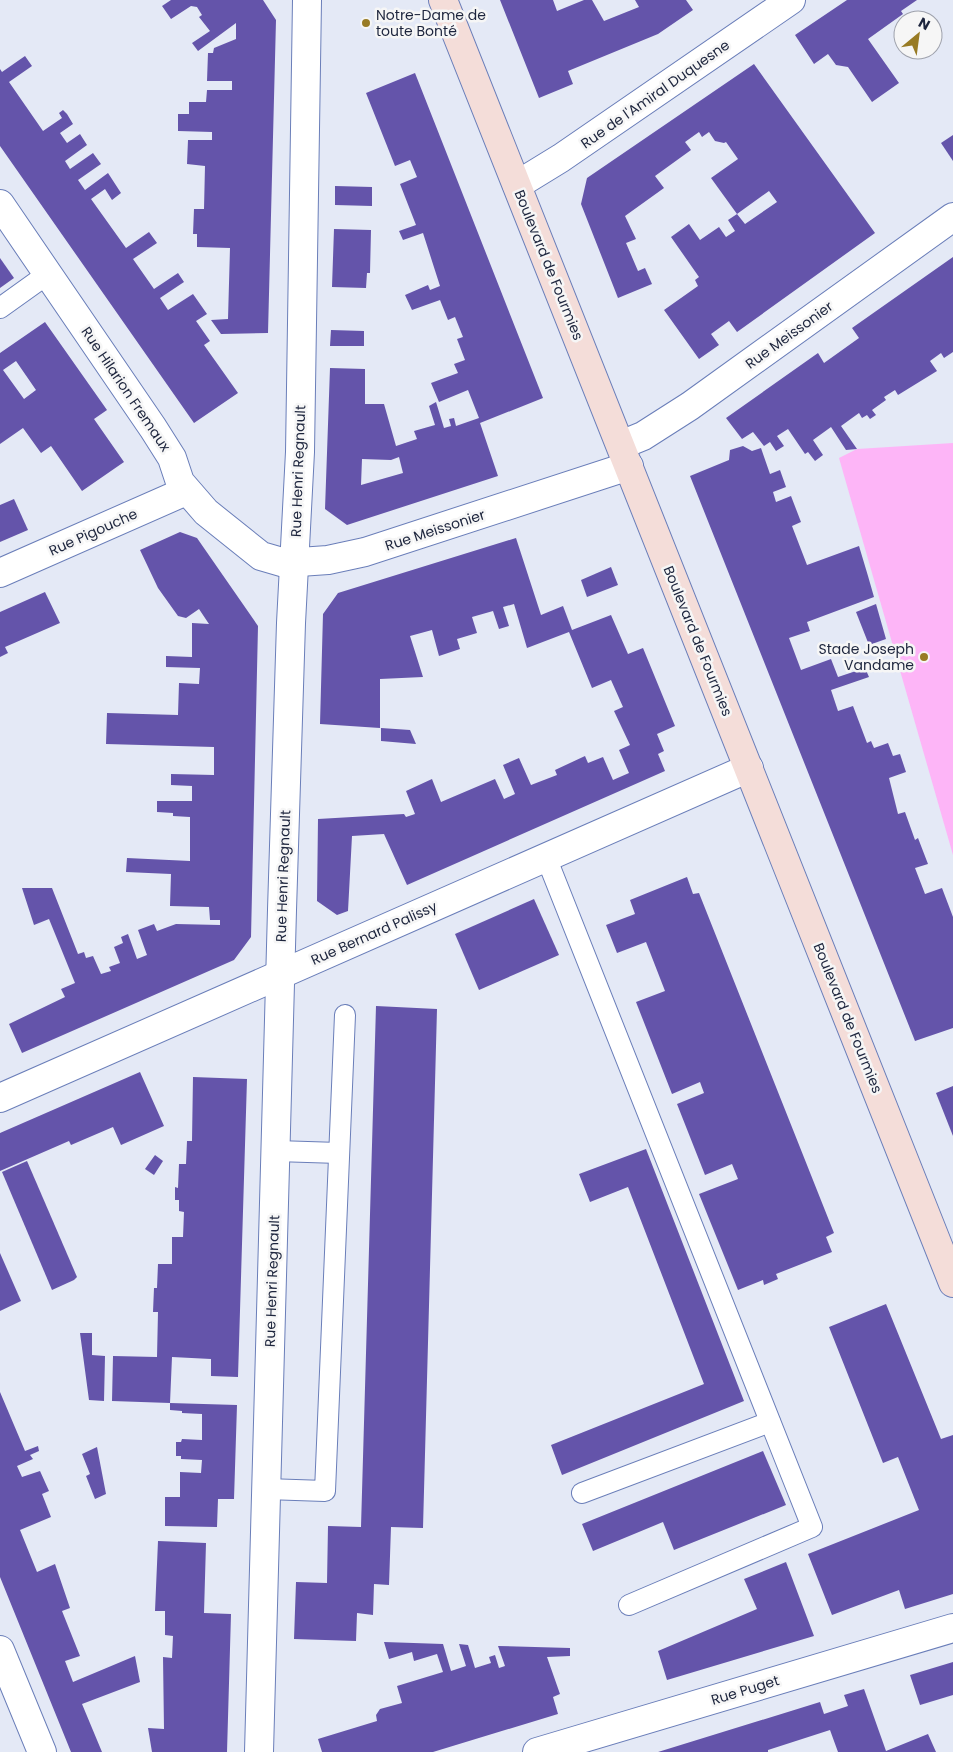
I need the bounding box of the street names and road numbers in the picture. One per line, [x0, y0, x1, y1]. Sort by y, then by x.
street label: Rue de l'Amiral Duquesne [577, 35, 734, 153]
street label: Boulevard de Fourmies [510, 187, 588, 343]
street label: Rue Meissonier [741, 296, 837, 374]
street label: Rue Hilarion Fremaux [77, 323, 175, 456]
street label: Rue Henri Regnault [286, 405, 310, 537]
street label: Rue Pigouche [46, 503, 141, 560]
street label: Rue Meissonier [382, 504, 488, 556]
street label: Boulevard de Fourmies [659, 563, 737, 719]
street label: Rue Henri Regnault [271, 810, 295, 942]
street label: Rue Bernard Palissy [308, 896, 440, 970]
street label: Boulevard de Fourmies [809, 940, 887, 1096]
street label: Rue Henri Regnault [260, 1215, 284, 1347]
street label: Rue Puget [709, 1670, 781, 1710]

